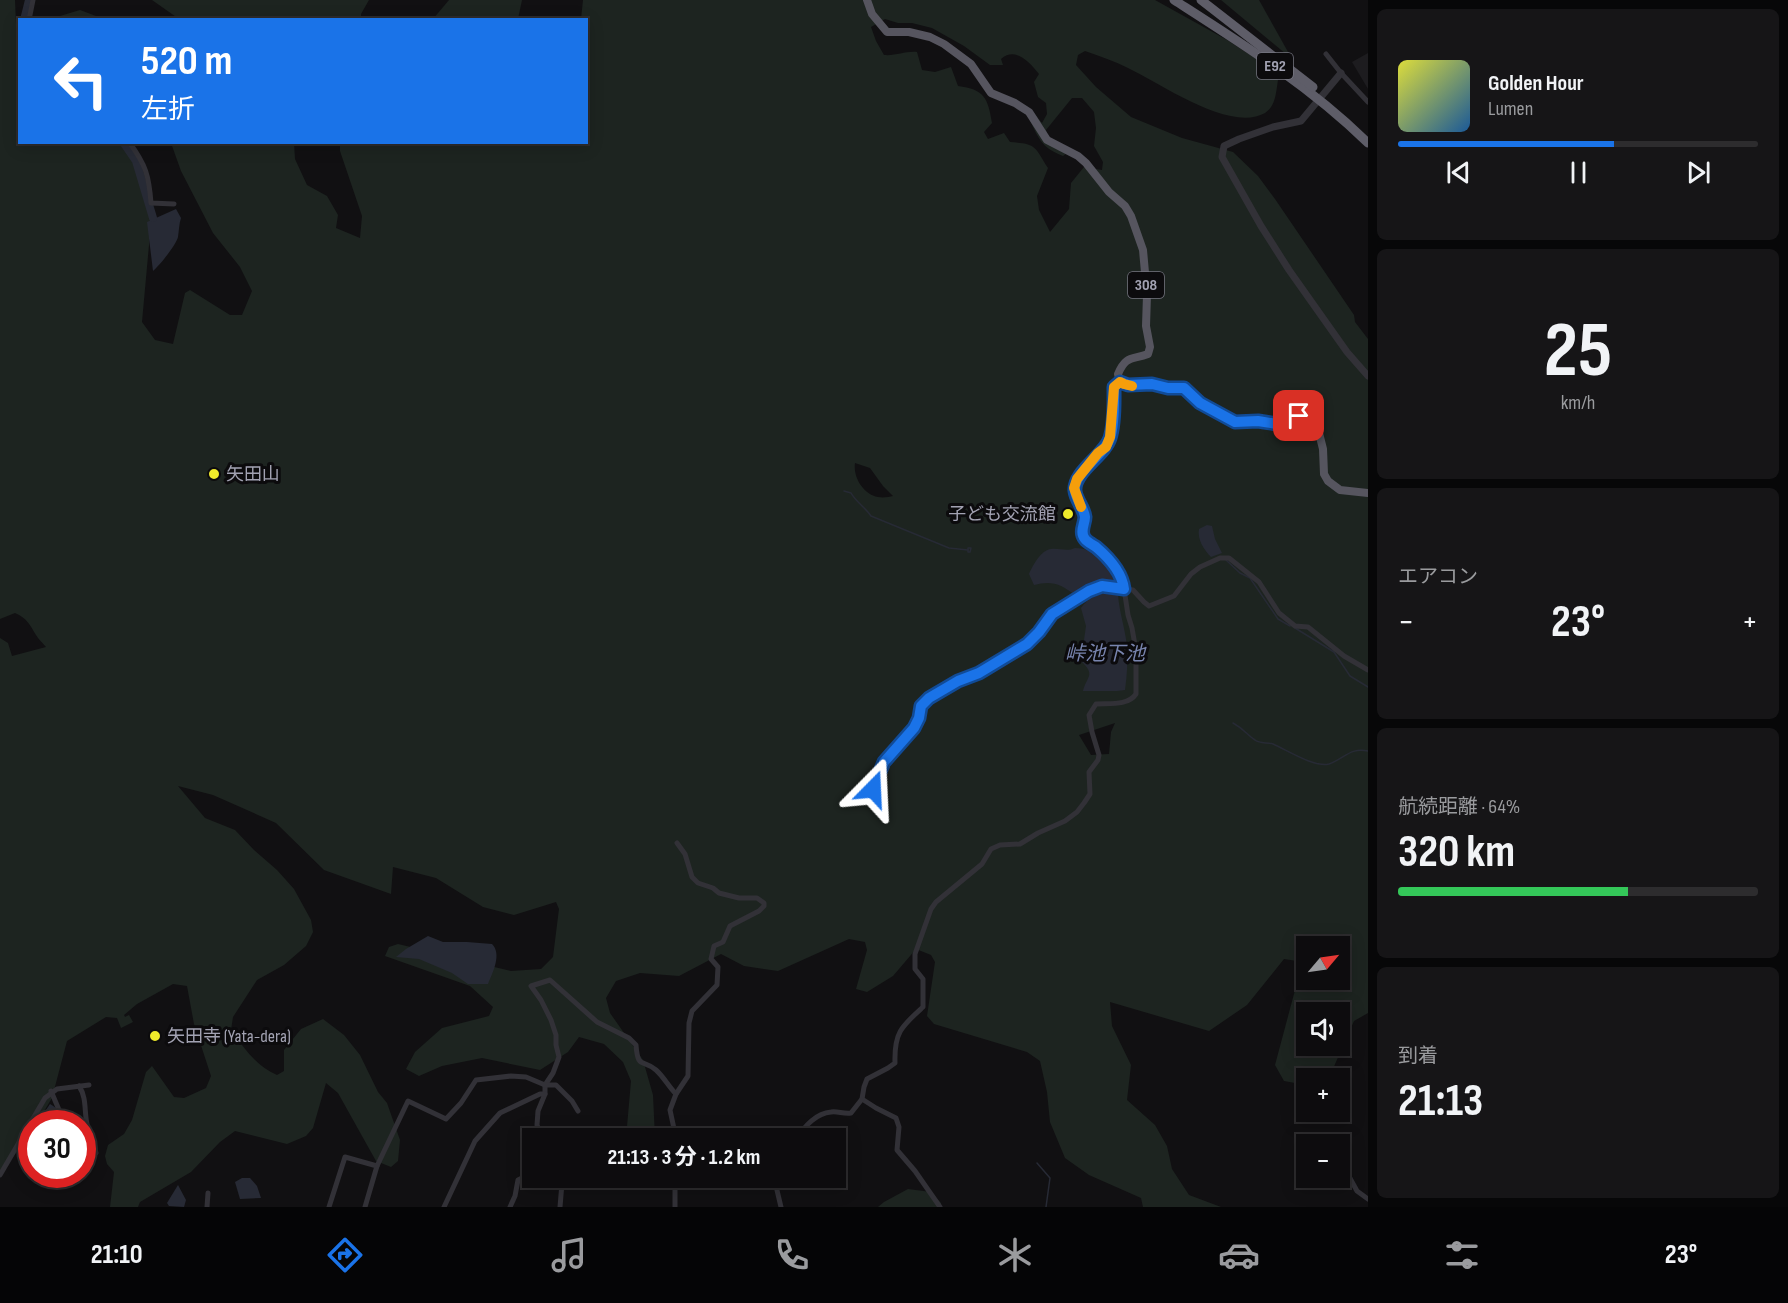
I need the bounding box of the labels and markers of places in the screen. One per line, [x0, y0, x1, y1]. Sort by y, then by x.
pin [1273, 390, 1324, 441]
place label: 矢田山 [226, 464, 280, 485]
marker: 矢田山 [207, 467, 221, 481]
place label: 子ども交流館 [948, 504, 1056, 525]
marker: 子ども交流館 [1061, 507, 1075, 521]
place label: 矢田寺 (Yata-dera) [167, 1026, 291, 1047]
marker: 矢田寺 (Yata-dera) [148, 1029, 162, 1043]

